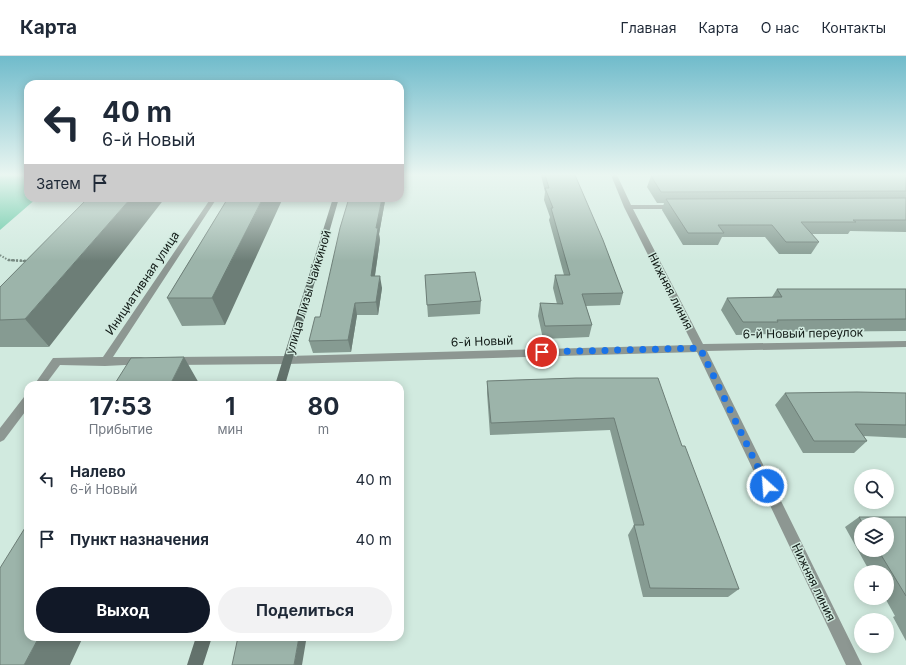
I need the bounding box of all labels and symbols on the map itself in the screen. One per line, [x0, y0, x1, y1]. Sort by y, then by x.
street label: Инициативная улица [102, 228, 182, 338]
street label: улица Лизы Чайкиной [282, 228, 334, 356]
street label: Нижняя линия [645, 250, 697, 332]
street label: 6-й Новый переулок [743, 324, 864, 342]
street label: 6-й Новый [451, 332, 513, 350]
pin [525, 335, 559, 369]
position arrow [746, 465, 788, 507]
street label: Нижняя линия [789, 541, 839, 623]

